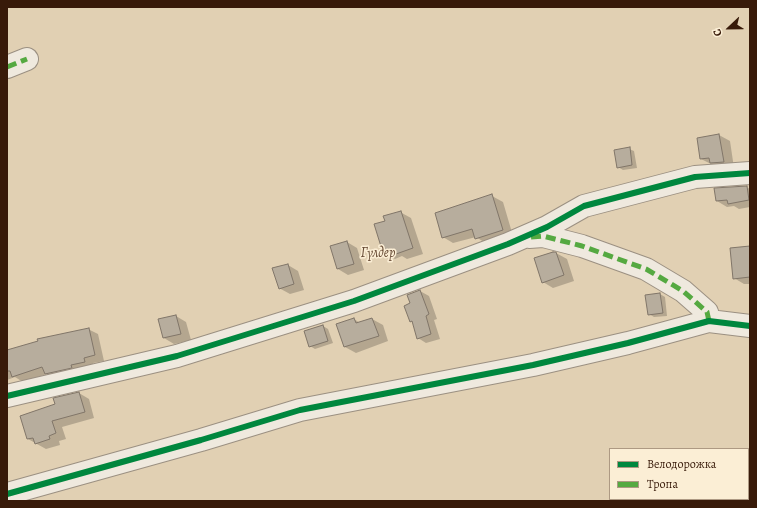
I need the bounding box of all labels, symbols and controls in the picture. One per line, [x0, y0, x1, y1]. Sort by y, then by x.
north arrow [709, 8, 749, 48]
text: С [709, 27, 726, 39]
park label: Гүлдер [361, 246, 395, 262]
legend [609, 448, 749, 500]
text: Велодорожка [647, 456, 716, 472]
text: Тропа [647, 476, 678, 492]

